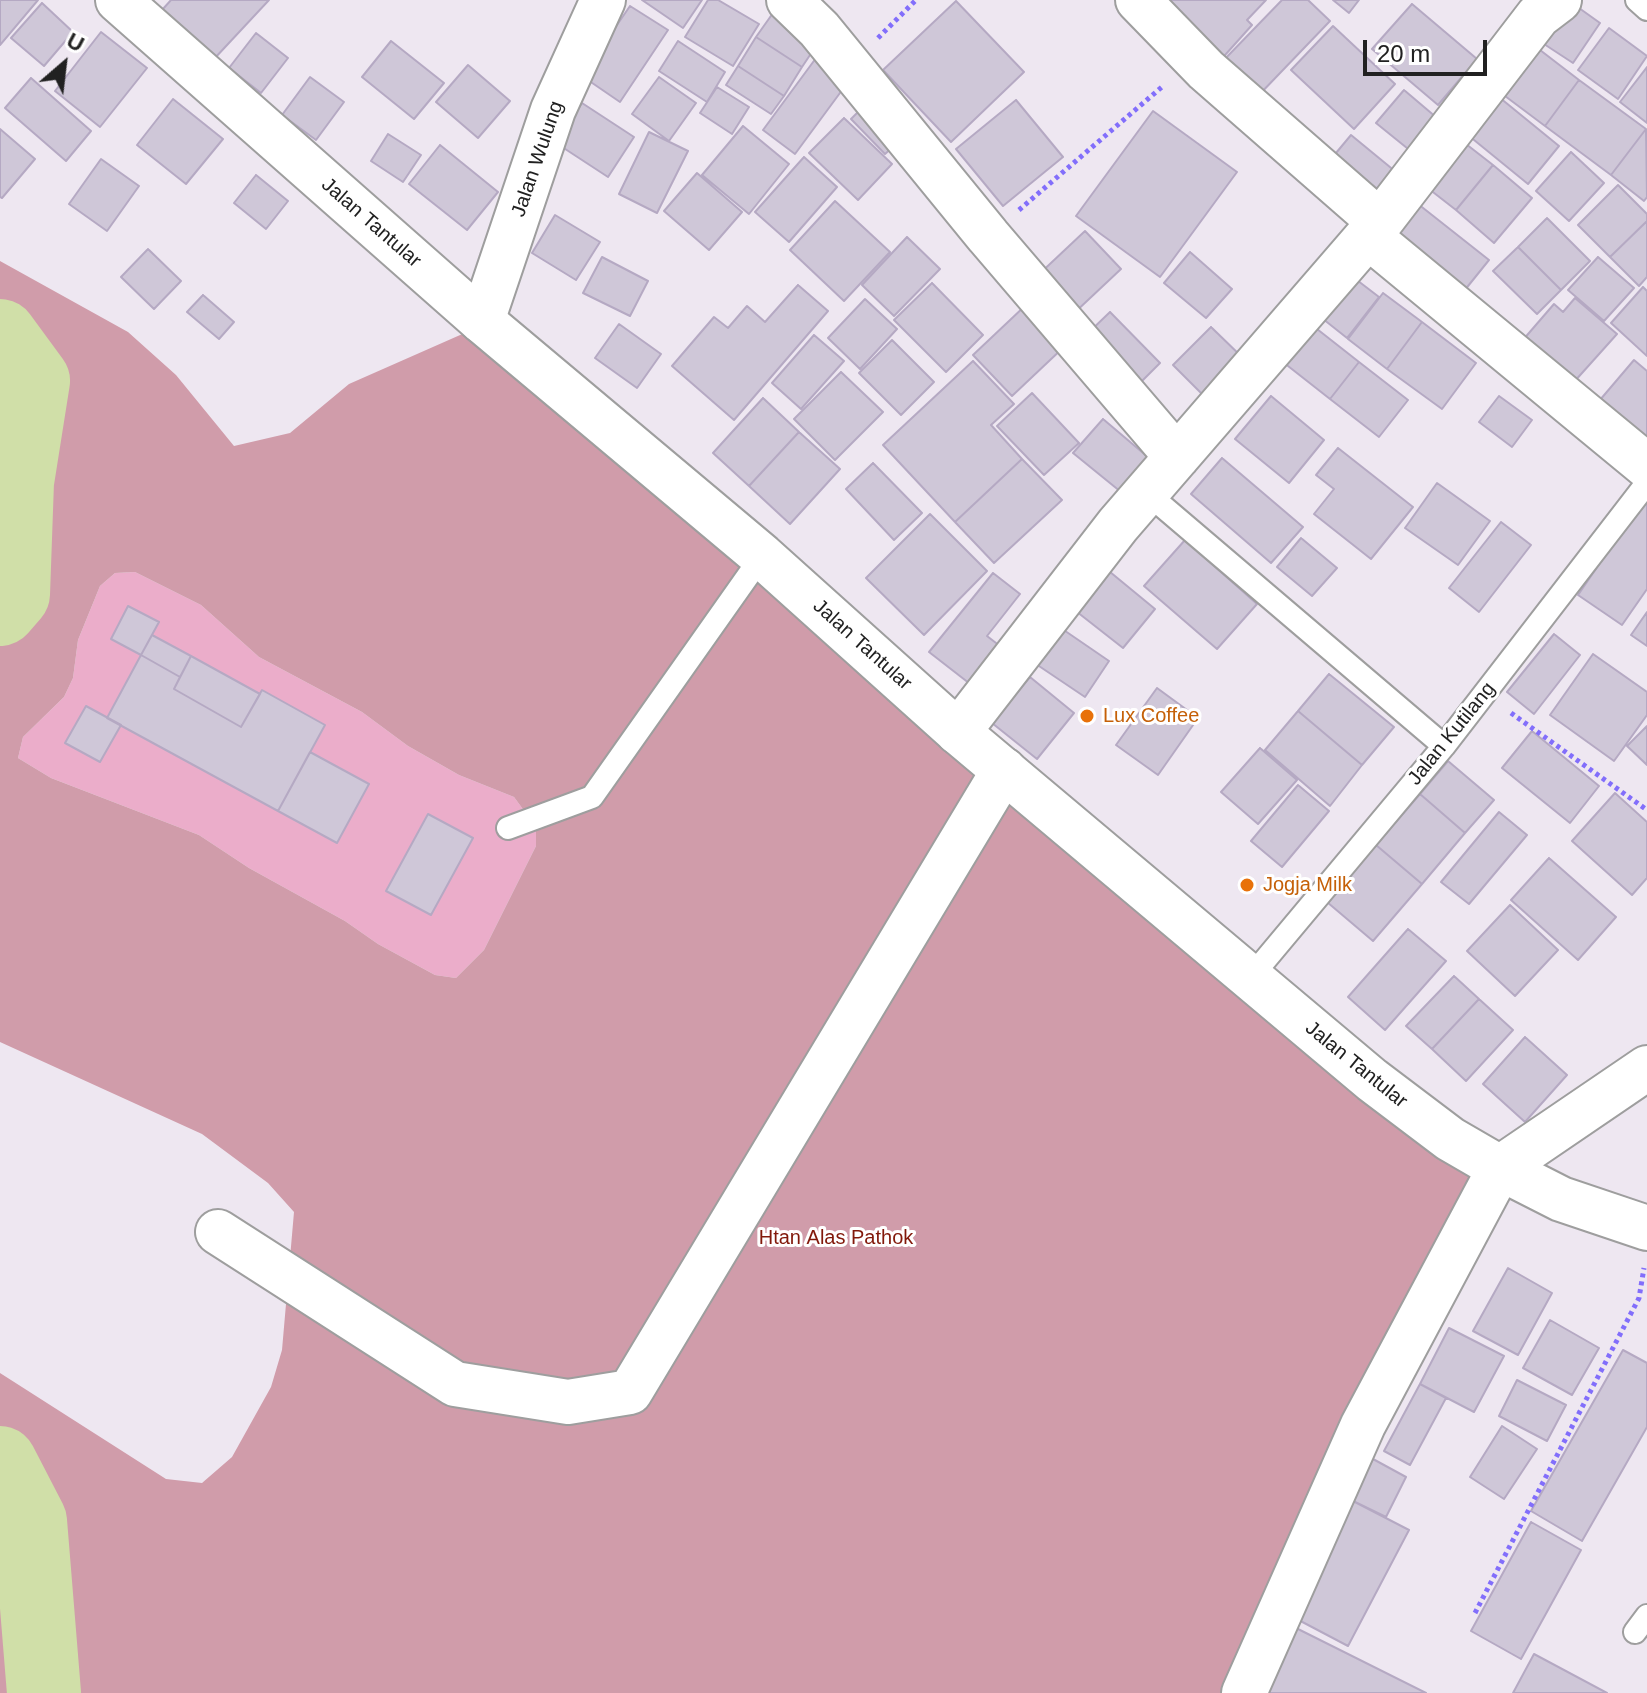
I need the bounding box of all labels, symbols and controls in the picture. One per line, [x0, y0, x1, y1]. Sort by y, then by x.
north arrow [24, 24, 104, 104]
scale bar [1367, 24, 1491, 74]
text: U [63, 28, 88, 57]
text: 20 m [1377, 40, 1430, 67]
street label: Jalan Wulung [507, 98, 569, 220]
street label: Jalan Tantular [316, 173, 426, 273]
street label: Jalan Tantular [808, 594, 916, 696]
street label: Jalan Kutilang [1403, 678, 1501, 790]
place label: Lux Coffee [1103, 704, 1199, 728]
marker: Lux Coffee [1078, 707, 1096, 725]
place label: Jogja Milk [1263, 873, 1352, 897]
marker: Jogja Milk [1238, 876, 1256, 894]
street label: Jalan Tantular [1300, 1016, 1412, 1114]
park label: Htan Alas Pathok [759, 1226, 913, 1250]

